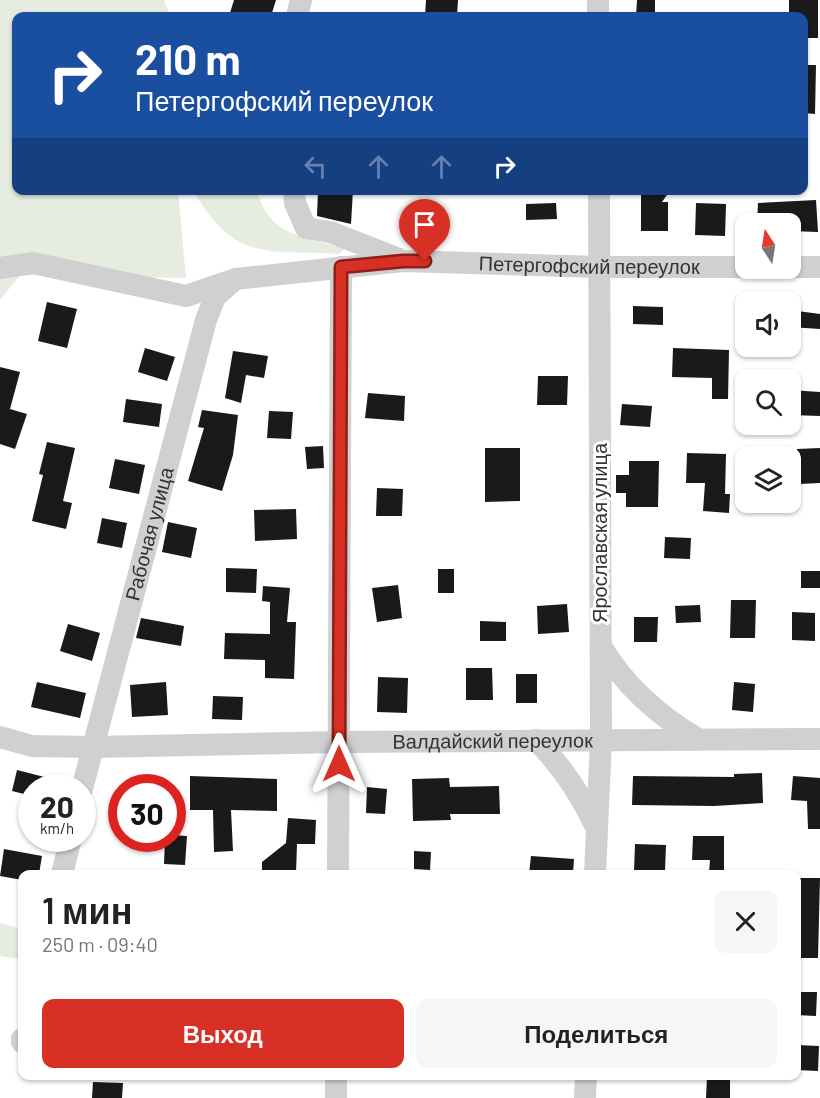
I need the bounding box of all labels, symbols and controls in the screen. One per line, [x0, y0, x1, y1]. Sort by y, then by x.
text: 210 m [135, 33, 241, 83]
icon: right [36, 36, 114, 114]
text: Петергофский переулок [135, 84, 433, 116]
icon: left [299, 150, 332, 183]
icon: ahead [362, 150, 395, 183]
icon: ahead [425, 150, 458, 183]
icon: right [488, 150, 521, 183]
pin [399, 199, 450, 261]
icon: arrive [408, 208, 441, 241]
north arrow [735, 213, 801, 279]
map controls [735, 213, 801, 513]
street label: Петергофский переулок [478, 250, 700, 278]
button: sound [735, 291, 801, 357]
button: search [735, 369, 801, 435]
street label: Ярославская улица [587, 442, 611, 623]
button: layers [735, 447, 801, 513]
street label: Рабочая улица [119, 463, 178, 603]
street label: Валдайский переулок [392, 727, 593, 753]
position arrow [307, 732, 371, 796]
speed limit sign: 30 [108, 774, 186, 852]
text: 20 [40, 788, 74, 824]
text: km/h [40, 819, 74, 837]
text: 1 мин [42, 888, 132, 931]
button: close [714, 890, 777, 953]
text: 250 m · 09:40 [42, 932, 158, 956]
button: Выход [42, 999, 404, 1068]
button: Поделиться [416, 999, 777, 1068]

